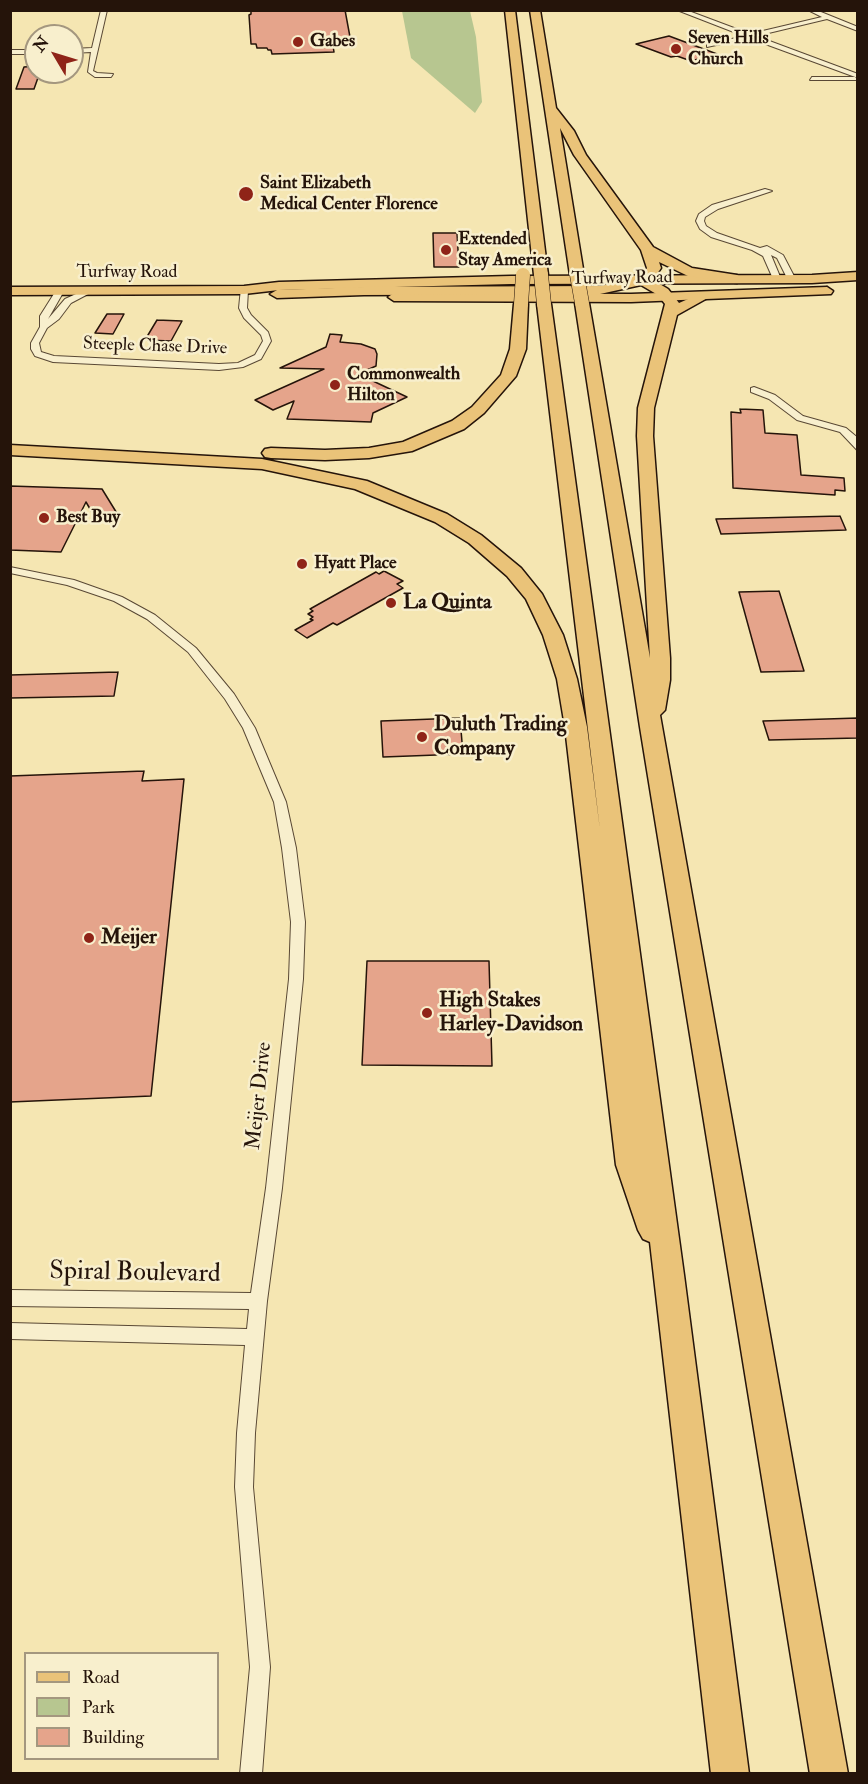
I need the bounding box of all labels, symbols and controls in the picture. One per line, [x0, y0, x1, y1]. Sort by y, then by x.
north arrow [24, 24, 84, 84]
place label: Seven Hills Church [688, 28, 769, 70]
place label: Gabes [310, 31, 355, 53]
text: N [29, 32, 54, 56]
marker: Gabes [291, 35, 305, 49]
marker: Seven Hills Church [669, 42, 683, 56]
place label: Saint Elizabeth Medical Center Florence [260, 173, 438, 216]
marker: Saint Elizabeth Medical Center Florence [237, 185, 255, 203]
place label: Extended Stay America [458, 229, 552, 272]
marker: Extended Stay America [439, 243, 453, 257]
street label: Turfway Road [77, 262, 177, 284]
street label: Turfway Road [571, 267, 673, 291]
street label: Steeple Chase Drive [82, 334, 228, 360]
place label: Commonwealth Hilton [347, 364, 460, 406]
marker: Commonwealth Hilton [328, 378, 342, 392]
place label: Best Buy [56, 507, 120, 529]
marker: Best Buy [37, 511, 51, 525]
place label: Hyatt Place [314, 553, 397, 575]
marker: Hyatt Place [295, 557, 309, 571]
place label: La Quinta [403, 590, 492, 616]
marker: La Quinta [384, 596, 398, 610]
place label: Duluth Trading Company [434, 712, 567, 762]
marker: Duluth Trading Company [415, 730, 429, 744]
place label: Meijer [101, 925, 157, 951]
marker: Meijer [82, 931, 96, 945]
place label: High Stakes Harley-Davidson [439, 988, 583, 1038]
marker: High Stakes Harley-Davidson [420, 1006, 434, 1020]
street label: Meijer Drive [242, 1041, 278, 1151]
street label: Spiral Boulevard [49, 1257, 221, 1291]
legend [24, 1652, 219, 1760]
text: Road [82, 1666, 120, 1689]
text: Park [82, 1696, 115, 1719]
text: Building [82, 1726, 144, 1749]

